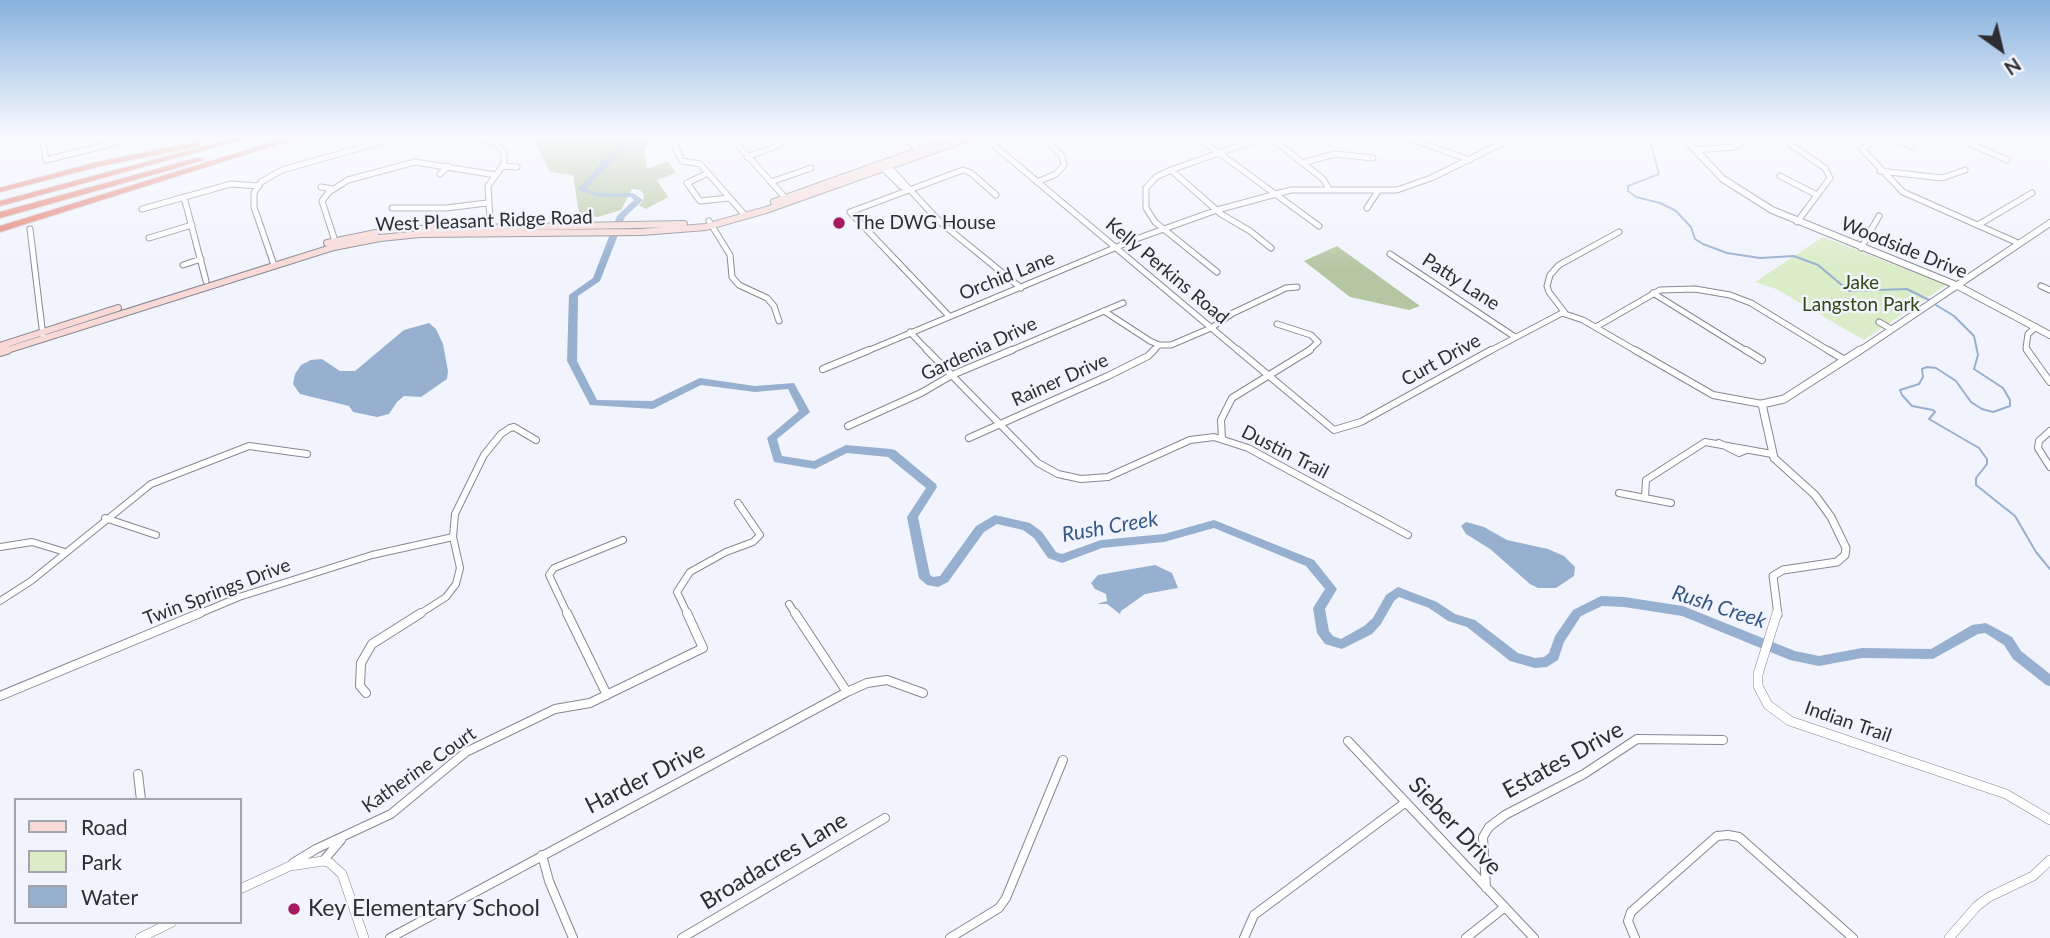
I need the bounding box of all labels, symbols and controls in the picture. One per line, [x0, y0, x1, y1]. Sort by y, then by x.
north arrow [1966, 14, 2036, 84]
text: N [2001, 53, 2026, 80]
street label: West Pleasant Ridge Road [375, 206, 593, 236]
place label: The DWG House [853, 212, 996, 234]
street label: Woodside Drive [1837, 212, 1971, 284]
street label: Kelly Perkins Road [1101, 213, 1233, 329]
marker: The DWG House [831, 215, 847, 231]
street label: Orchid Lane [956, 246, 1058, 306]
street label: Patty Lane [1418, 249, 1504, 315]
park label: Jake Langston Park [1802, 272, 1920, 316]
street label: Gardenia Drive [917, 312, 1041, 386]
street label: Curt Drive [1397, 329, 1485, 391]
street label: Rainer Drive [1008, 349, 1112, 411]
street label: Dustin Trail [1238, 420, 1332, 484]
water label: Rush Creek [1060, 506, 1160, 548]
street label: Twin Springs Drive [140, 553, 294, 631]
water label: Rush Creek [1669, 580, 1769, 634]
street label: Indian Trail [1802, 697, 1894, 747]
street label: Estates Drive [1498, 716, 1628, 804]
street label: Katherine Court [358, 722, 480, 818]
street label: Harder Drive [581, 736, 709, 820]
street label: Sieber Drive [1403, 771, 1507, 881]
legend [14, 798, 242, 924]
street label: Broadacres Lane [696, 806, 852, 916]
text: Road [81, 814, 128, 839]
text: Park [81, 849, 122, 874]
text: Water [81, 884, 138, 909]
place label: Key Elementary School [308, 895, 540, 923]
marker: Key Elementary School [286, 901, 302, 917]

